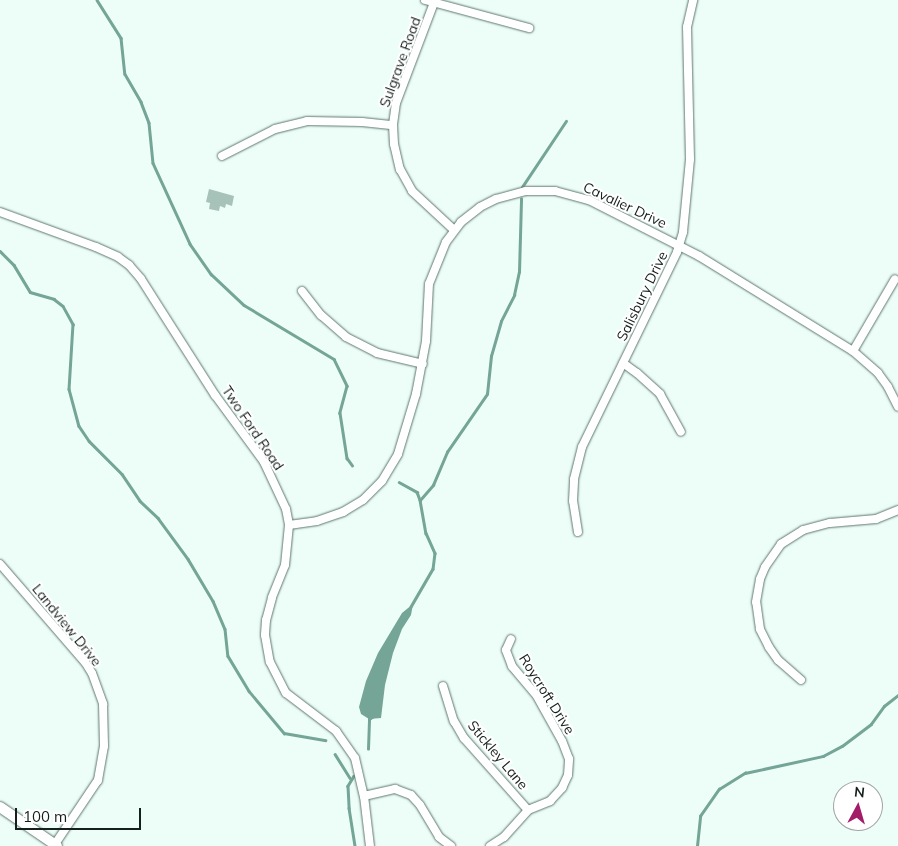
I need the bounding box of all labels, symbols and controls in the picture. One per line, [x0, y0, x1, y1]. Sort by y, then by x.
street label: Sulgrave Road [376, 15, 424, 109]
street label: Cavalier Drive [581, 178, 669, 232]
street label: Salisbury Drive [613, 248, 671, 344]
street label: Two Ford Road [219, 383, 287, 473]
street label: Landview Drive [29, 581, 105, 669]
street label: Roycroft Drive [516, 651, 578, 737]
street label: Stickley Lane [464, 717, 532, 793]
north arrow [833, 781, 883, 831]
text: N [853, 783, 866, 802]
scale bar [18, 798, 144, 830]
text: 100 m [23, 807, 67, 826]

